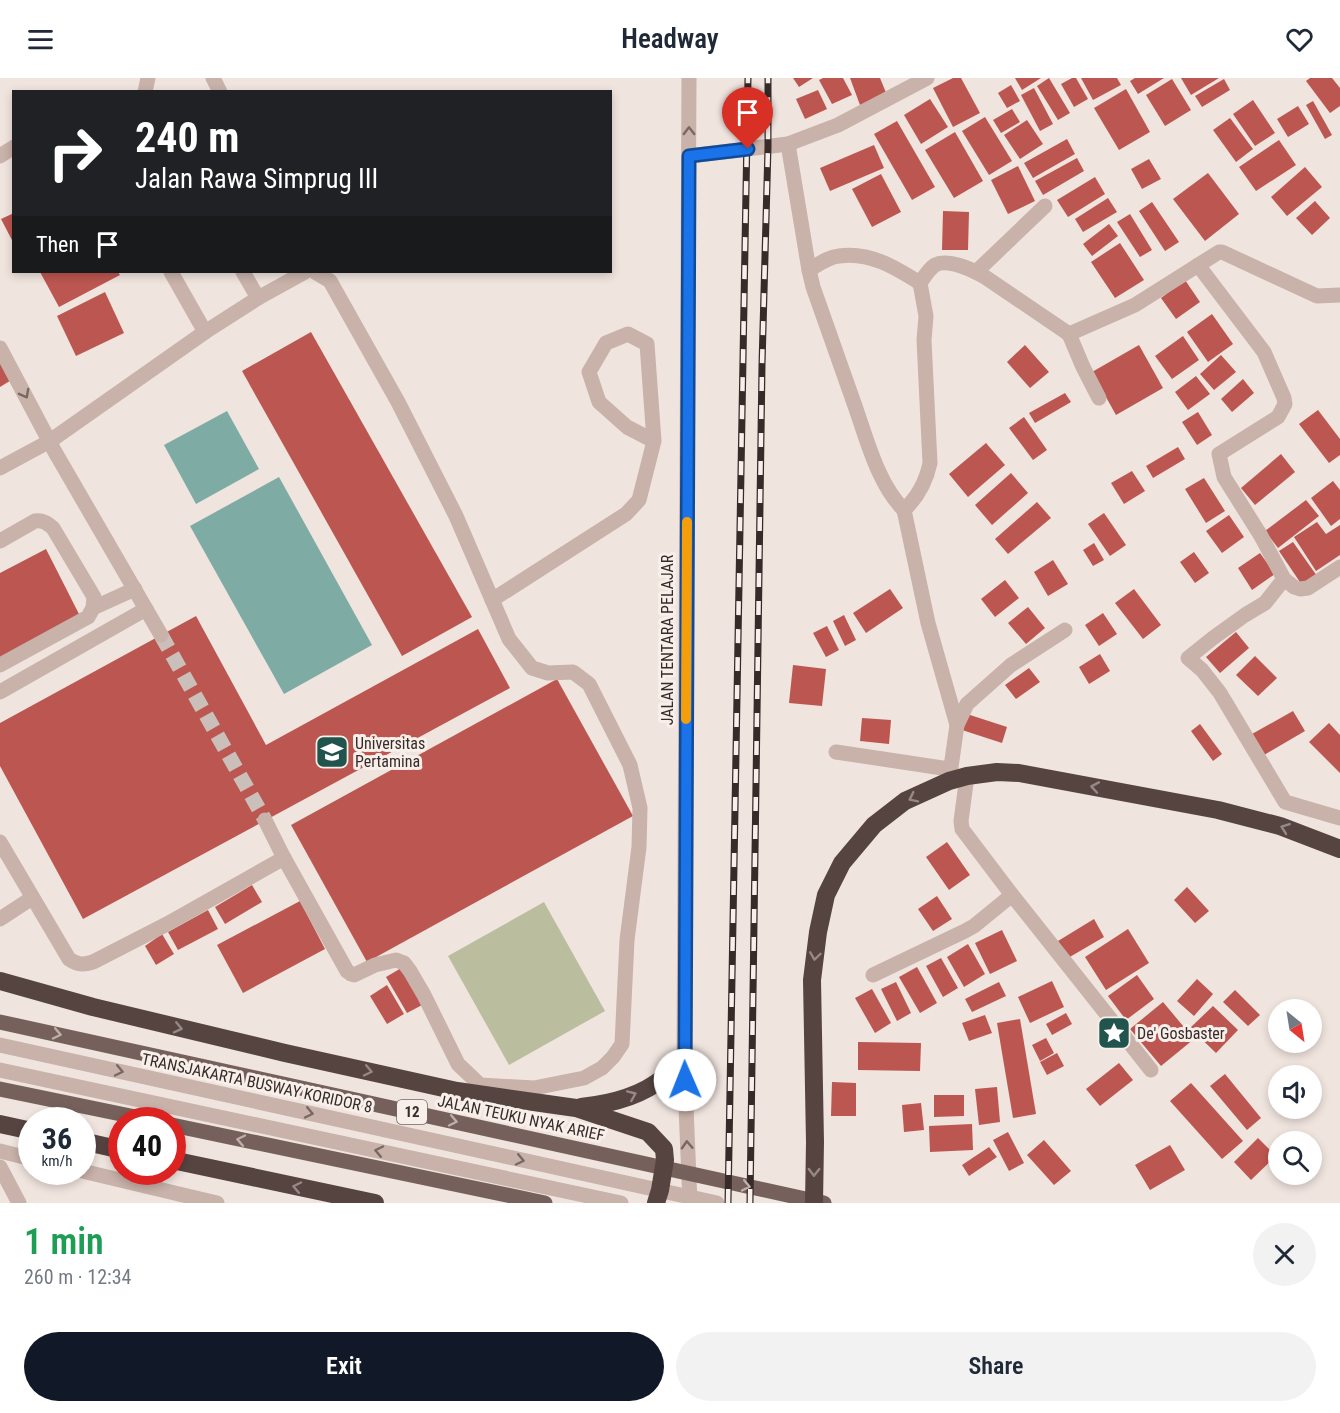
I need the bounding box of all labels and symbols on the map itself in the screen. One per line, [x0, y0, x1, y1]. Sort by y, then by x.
pin [722, 87, 773, 149]
one-way arrow [683, 126, 695, 135]
one-way arrow [18, 388, 29, 398]
street label: JALAN TENTARA PELAJAR [658, 554, 677, 725]
school or university icon: Universitas Pertamina [314, 734, 350, 770]
place label: Universitas Pertamina [355, 734, 425, 771]
one-way arrow [1090, 781, 1100, 794]
one-way arrow [908, 790, 919, 802]
one-way arrow [1281, 823, 1291, 836]
one-way arrow [809, 951, 822, 960]
north arrow [1268, 999, 1322, 1053]
place icon: De' Gosbaster [1096, 1015, 1132, 1051]
one-way arrow [173, 1020, 183, 1033]
place label: De' Gosbaster [1137, 1024, 1225, 1043]
one-way arrow [52, 1027, 62, 1040]
position arrow [653, 1048, 717, 1112]
street label: TRANSJAKARTA BUSWAY KORIDOR 8 [140, 1049, 374, 1117]
one-way arrow [113, 1064, 123, 1077]
one-way arrow [363, 1064, 373, 1077]
one-way arrow [626, 1090, 637, 1102]
street label: JALAN TEUKU NYAK ARIEF [436, 1091, 606, 1145]
road number: 12 [397, 1100, 427, 1124]
one-way arrow [304, 1106, 314, 1119]
speed limit sign: 40 [108, 1107, 186, 1185]
one-way arrow [447, 1114, 457, 1127]
one-way arrow [236, 1134, 246, 1147]
one-way arrow [681, 1140, 694, 1149]
one-way arrow [375, 1145, 385, 1158]
one-way arrow [515, 1153, 525, 1166]
one-way arrow [808, 1168, 820, 1177]
one-way arrow [740, 1178, 750, 1191]
one-way arrow [293, 1181, 303, 1194]

